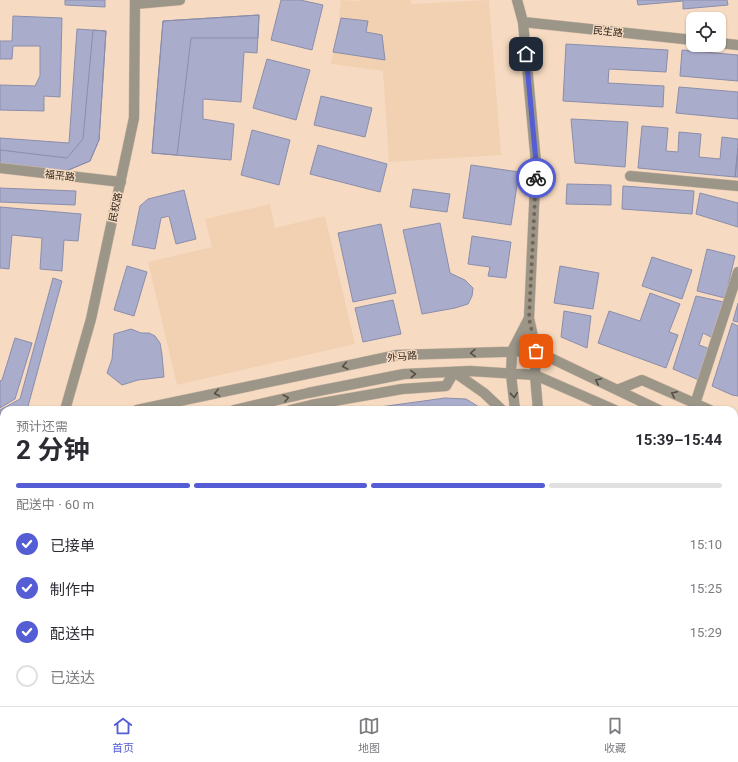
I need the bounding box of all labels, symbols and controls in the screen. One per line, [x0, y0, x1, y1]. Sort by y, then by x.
map controls [686, 12, 726, 52]
button: locate [686, 12, 726, 52]
street label: 民生路 [592, 24, 623, 39]
pin [509, 37, 543, 71]
icon: home [515, 43, 537, 65]
courier [516, 158, 556, 198]
icon: bike [525, 167, 547, 189]
street label: 福平路 [44, 168, 75, 183]
street label: 民权路 [107, 191, 124, 223]
pin [519, 334, 553, 368]
icon: bag [525, 340, 547, 362]
one-way arrow [470, 348, 476, 357]
street label: 外马路 [387, 349, 418, 364]
one-way arrow [341, 361, 348, 369]
one-way arrow [410, 370, 416, 378]
one-way arrow [595, 378, 602, 386]
one-way arrow [214, 388, 221, 396]
one-way arrow [671, 391, 679, 399]
one-way arrow [509, 392, 518, 398]
one-way arrow [283, 395, 289, 403]
text: 预计还需 [16, 419, 68, 434]
text: 15:39–15:44 [635, 431, 722, 449]
text: 2 分钟 [16, 435, 89, 465]
text: 配送中 · 60 m [16, 497, 94, 512]
icon: check [16, 533, 38, 555]
text: 已接单 [50, 537, 95, 555]
text: 15:10 [690, 537, 722, 552]
icon: check [16, 577, 38, 599]
text: 制作中 [50, 581, 95, 599]
text: 15:25 [690, 581, 722, 596]
icon: check [16, 621, 38, 643]
text: 配送中 [50, 625, 95, 643]
text: 15:29 [690, 625, 722, 640]
text: 已送达 [50, 669, 95, 687]
tab: 首页 [112, 715, 134, 755]
tab: 地图 [358, 715, 380, 755]
tab: 收藏 [604, 715, 626, 755]

